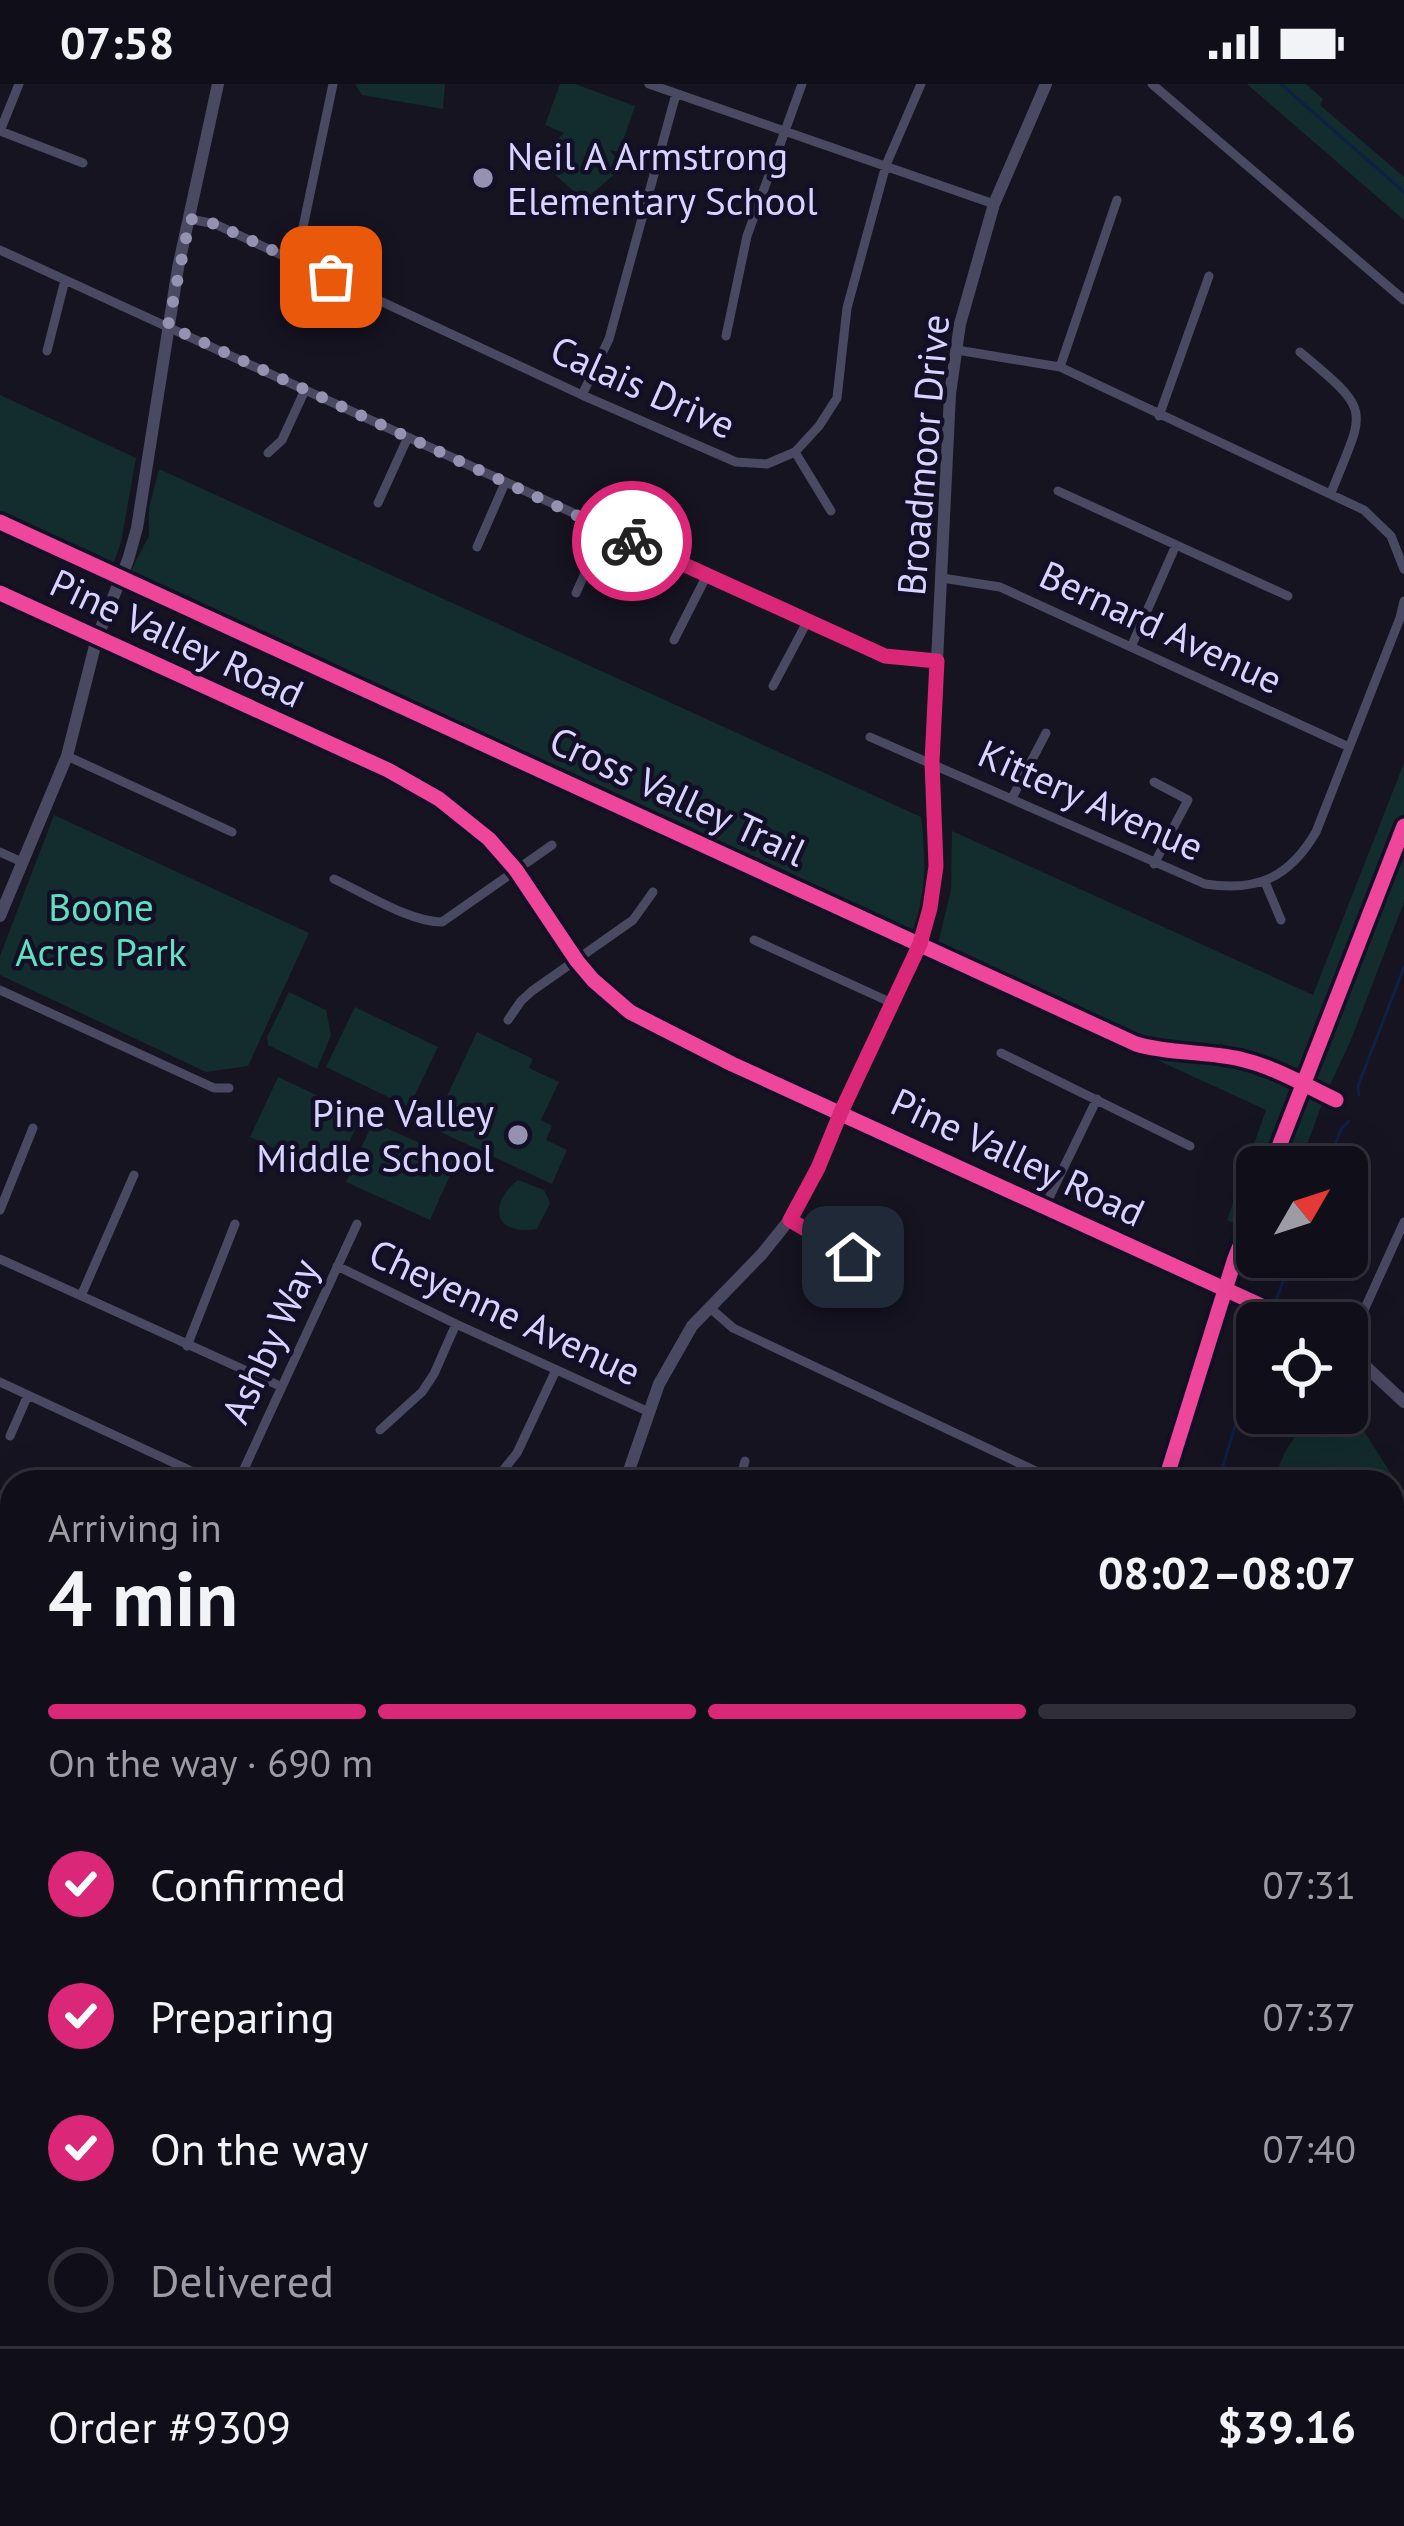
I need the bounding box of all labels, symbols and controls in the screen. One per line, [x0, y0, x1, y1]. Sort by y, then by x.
text: 07:58 [60, 13, 174, 71]
place label: Neil A Armstrong Elementary School [507, 130, 818, 226]
marker: Neil A Armstrong Elementary School [470, 165, 496, 191]
pin [280, 226, 382, 328]
icon: bag [298, 244, 364, 310]
street label: Broadmoor Drive [885, 312, 960, 598]
street label: Calais Drive [543, 323, 743, 450]
courier [572, 481, 692, 601]
icon: bike [599, 508, 665, 574]
street label: Bernard Avenue [1032, 548, 1291, 705]
street label: Pine Valley Road [42, 557, 312, 718]
street label: Cross Valley Trail [542, 714, 815, 877]
street label: Kittery Avenue [971, 727, 1212, 872]
park label: Boone Acres Park [15, 881, 187, 977]
street label: Pine Valley Road [883, 1076, 1153, 1237]
place label: Pine Valley Middle School [256, 1087, 495, 1183]
marker: Pine Valley Middle School [505, 1122, 531, 1148]
north arrow [1236, 1146, 1368, 1278]
map controls [1236, 1146, 1368, 1434]
pin [802, 1206, 904, 1308]
icon: home [820, 1224, 886, 1290]
street label: Cheyenne Avenue [361, 1226, 649, 1397]
street label: Ashby Way [209, 1250, 330, 1431]
button: locate [1236, 1302, 1368, 1434]
text: Arriving in [48, 1502, 222, 1553]
text: 08:02–08:07 [1098, 1543, 1356, 1601]
text: 4 min [48, 1547, 238, 1648]
text: On the way · 690 m [48, 1737, 373, 1788]
icon: check [48, 1851, 114, 1917]
text: Confirmed [150, 1855, 346, 1913]
text: 07:31 [1262, 1859, 1356, 1910]
icon: check [48, 1983, 114, 2049]
text: Preparing [150, 1987, 335, 2045]
text: 07:37 [1262, 1991, 1356, 2042]
icon: check [48, 2115, 114, 2181]
text: On the way [150, 2119, 369, 2177]
text: 07:40 [1262, 2123, 1356, 2174]
text: Delivered [150, 2251, 334, 2309]
text: Order #9309 [48, 2397, 291, 2455]
text: $39.16 [1217, 2397, 1356, 2455]

